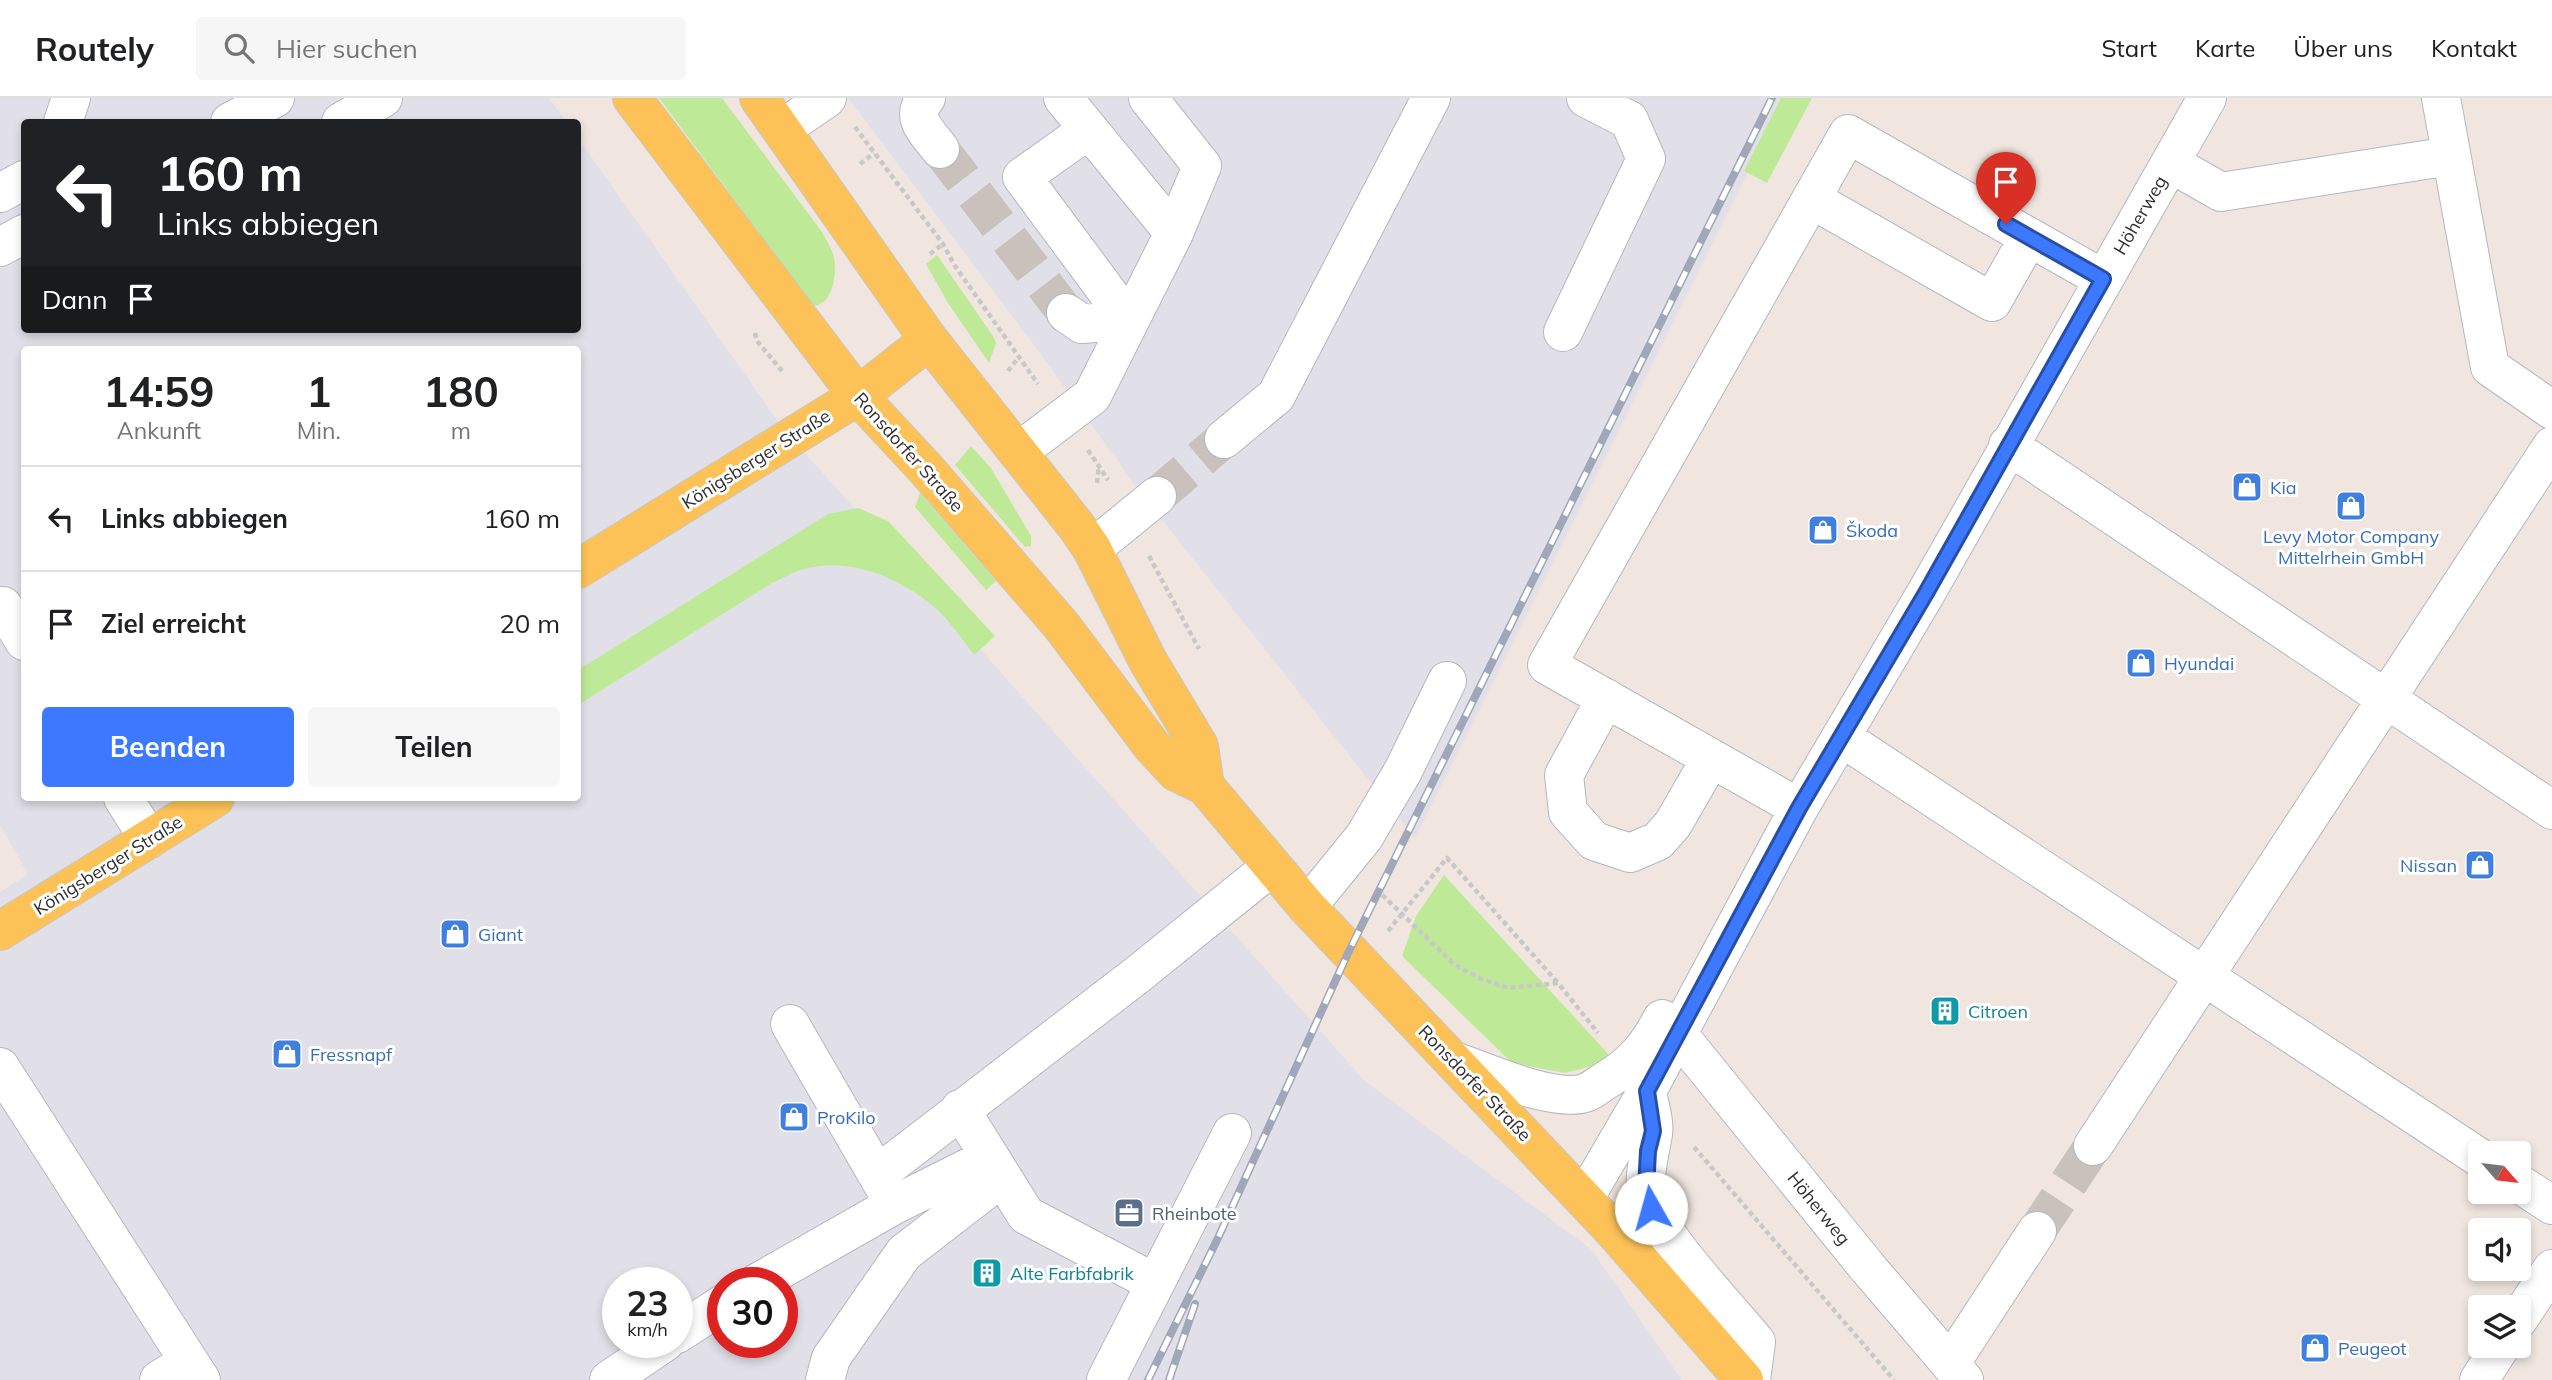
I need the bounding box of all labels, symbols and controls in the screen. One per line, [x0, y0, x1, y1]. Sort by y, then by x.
search box [196, 17, 686, 80]
text: Routely [35, 28, 154, 69]
icon: search [220, 29, 258, 67]
text: Hier suchen [276, 32, 418, 65]
text: Start [2101, 33, 2157, 63]
text: Karte [2195, 33, 2255, 63]
text: Über uns [2293, 33, 2393, 63]
text: Kontakt [2431, 33, 2517, 63]
text: 160 m [157, 142, 303, 203]
icon: left [42, 147, 133, 238]
pin [1976, 152, 2036, 224]
icon: arrive [1987, 163, 2025, 201]
street label: Höherweg [2108, 171, 2172, 259]
text: Links abbiegen [157, 203, 379, 243]
icon: arrive [122, 280, 160, 318]
text: Dann [42, 283, 108, 316]
text: 14:59 [103, 365, 215, 418]
text: 1 [306, 365, 331, 418]
text: 180 [423, 365, 499, 418]
street label: Ronsdorfer Straße [849, 387, 969, 517]
street label: Königsberger Straße [677, 404, 835, 514]
text: Ankunft [117, 416, 201, 445]
text: Min. [297, 416, 341, 445]
text: m [451, 416, 471, 445]
shop icon: Kia [2230, 470, 2264, 504]
place label: Kia [2270, 476, 2297, 499]
shop icon: Levy Motor Company Mittelrhein GmbH [2334, 489, 2368, 523]
icon: left [42, 500, 80, 538]
text: Links abbiegen [101, 502, 288, 535]
text: 160 m [484, 502, 560, 535]
shop icon: Škoda [1806, 513, 1840, 547]
place label: Škoda [1846, 519, 1898, 542]
place label: Levy Motor Company Mittelrhein GmbH [2263, 525, 2440, 569]
icon: arrive [42, 605, 80, 643]
text: Ziel erreicht [101, 607, 246, 640]
text: 20 m [499, 607, 560, 640]
shop icon: Hyundai [2124, 646, 2158, 680]
place label: Hyundai [2164, 652, 2234, 675]
button: Beenden [42, 707, 294, 787]
button: Teilen [308, 707, 560, 787]
street label: Königsberger Straße [29, 810, 187, 920]
shop icon: Nissan [2463, 848, 2497, 882]
place label: Nissan [2400, 854, 2457, 877]
shop icon: Giant [438, 917, 472, 951]
place label: Giant [478, 923, 523, 946]
building icon: Citroen [1928, 994, 1962, 1028]
place label: Citroen [1968, 1000, 2028, 1023]
street label: Ronsdorfer Straße [1414, 1020, 1536, 1146]
shop icon: Fressnapf [270, 1037, 304, 1071]
place label: Fressnapf [310, 1043, 393, 1066]
shop icon: ProKilo [777, 1100, 811, 1134]
place label: ProKilo [817, 1106, 876, 1129]
north arrow [2468, 1141, 2530, 1204]
map controls [2468, 1141, 2531, 1358]
street label: Höherweg [1782, 1167, 1856, 1249]
position arrow [1614, 1171, 1688, 1245]
office icon: Rheinbote [1112, 1196, 1146, 1230]
place label: Rheinbote [1152, 1202, 1237, 1225]
button: sound [2468, 1218, 2531, 1281]
building icon: Alte Farbfabrik [970, 1256, 1004, 1290]
place label: Alte Farbfabrik [1010, 1262, 1134, 1285]
speed limit sign: 30 [707, 1267, 798, 1358]
text: 23 [626, 1281, 669, 1325]
button: layers [2468, 1295, 2531, 1358]
text: km/h [627, 1318, 668, 1341]
shop icon: Peugeot [2298, 1331, 2332, 1365]
place label: Peugeot [2338, 1337, 2407, 1360]

